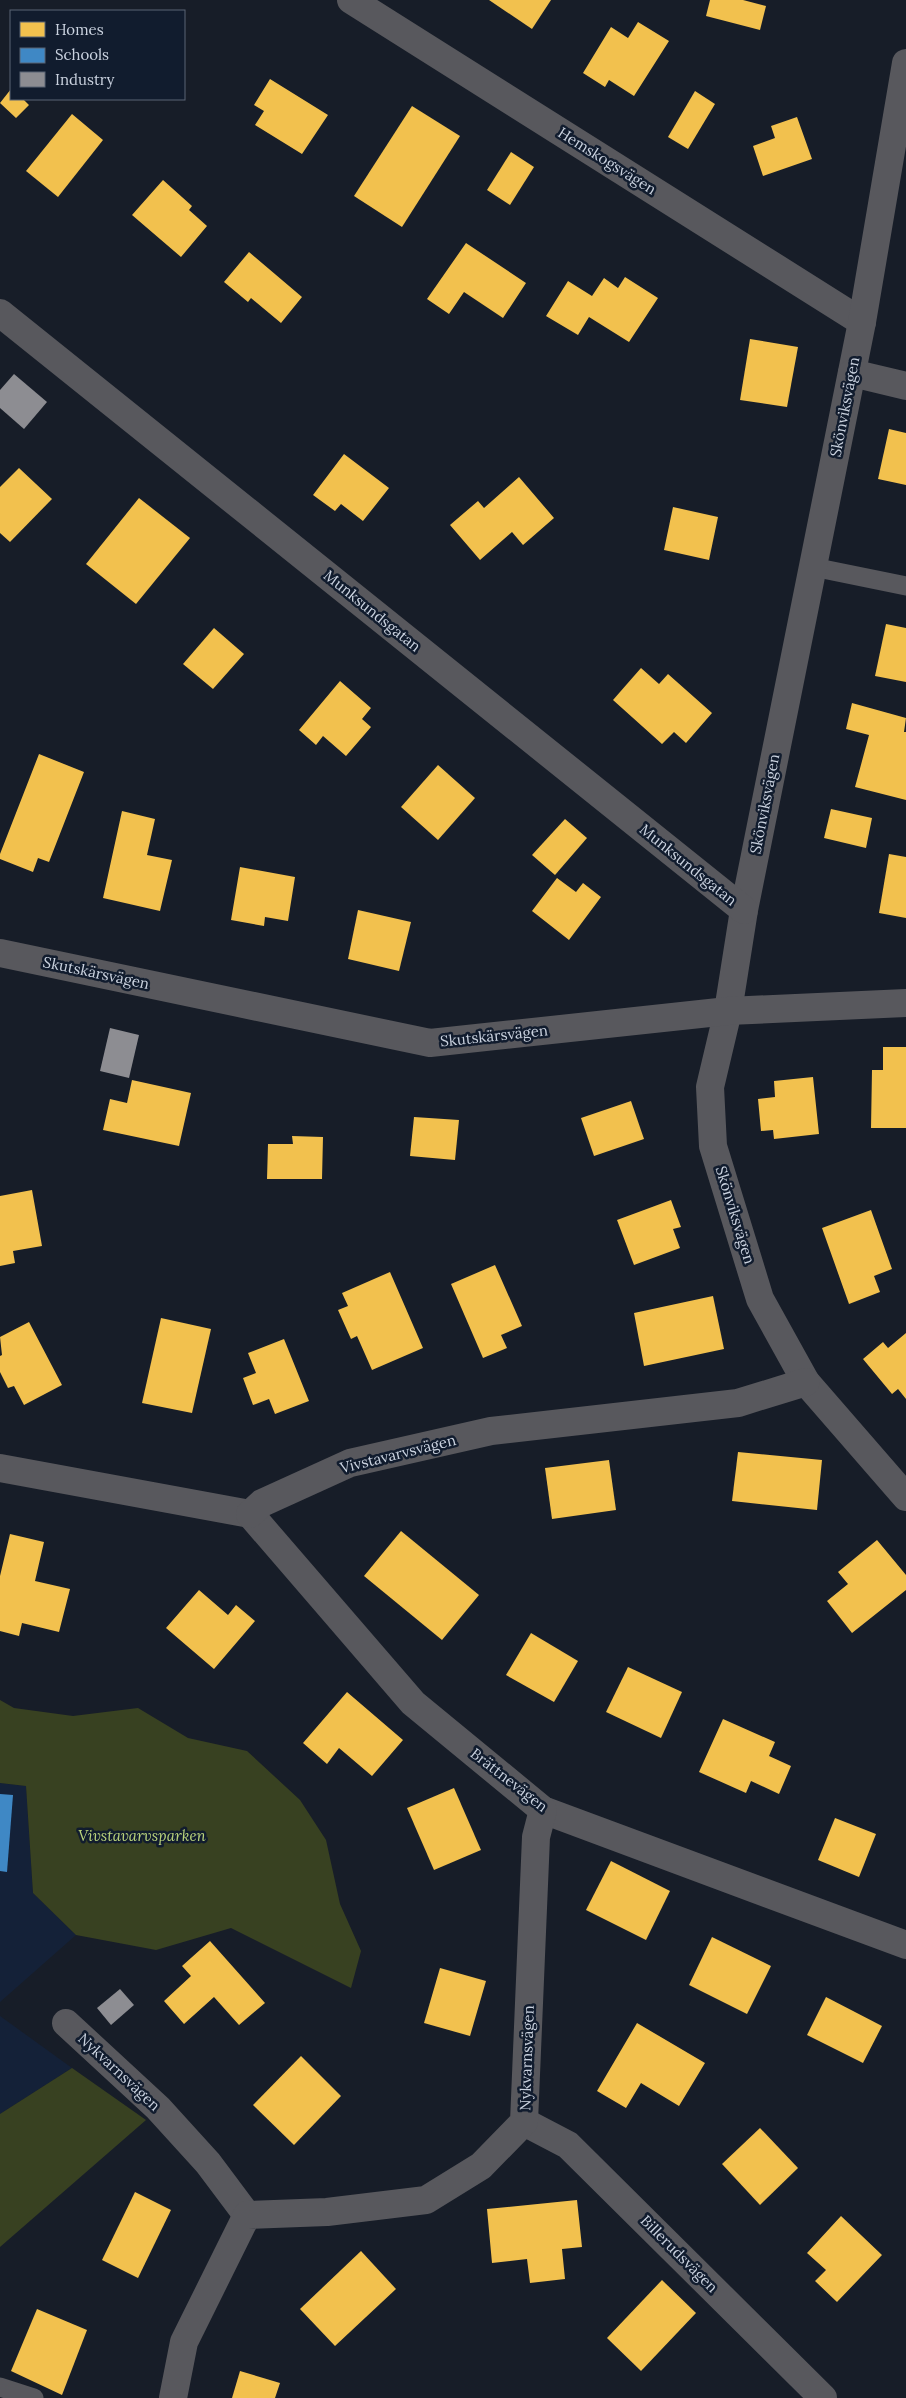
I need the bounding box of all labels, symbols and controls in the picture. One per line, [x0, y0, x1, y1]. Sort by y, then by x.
legend [10, 10, 185, 100]
text: Homes [55, 20, 104, 39]
text: Schools [55, 45, 109, 64]
text: Industry [55, 70, 114, 89]
street label: Hemskogsvägen [555, 123, 660, 198]
street label: Skönviksvägen [825, 355, 864, 459]
street label: Munksundsgatan [320, 566, 425, 656]
street label: Skönviksvägen [745, 752, 784, 856]
street label: Munksundsgatan [636, 820, 741, 910]
street label: Skutskärsvägen [41, 952, 151, 993]
street label: Skutskärsvägen [439, 1020, 549, 1051]
street label: Skönviksvägen [712, 1164, 759, 1266]
street label: Vivstavarvsvägen [337, 1430, 458, 1477]
street label: Brättnevägen [467, 1744, 552, 1816]
park label: Vivstavarvsparken [78, 1826, 207, 1845]
street label: Nykvarnsvägen [515, 2005, 538, 2111]
street label: Nykvarnsvägen [74, 2029, 164, 2115]
street label: Billerudsvägen [637, 2211, 722, 2296]

